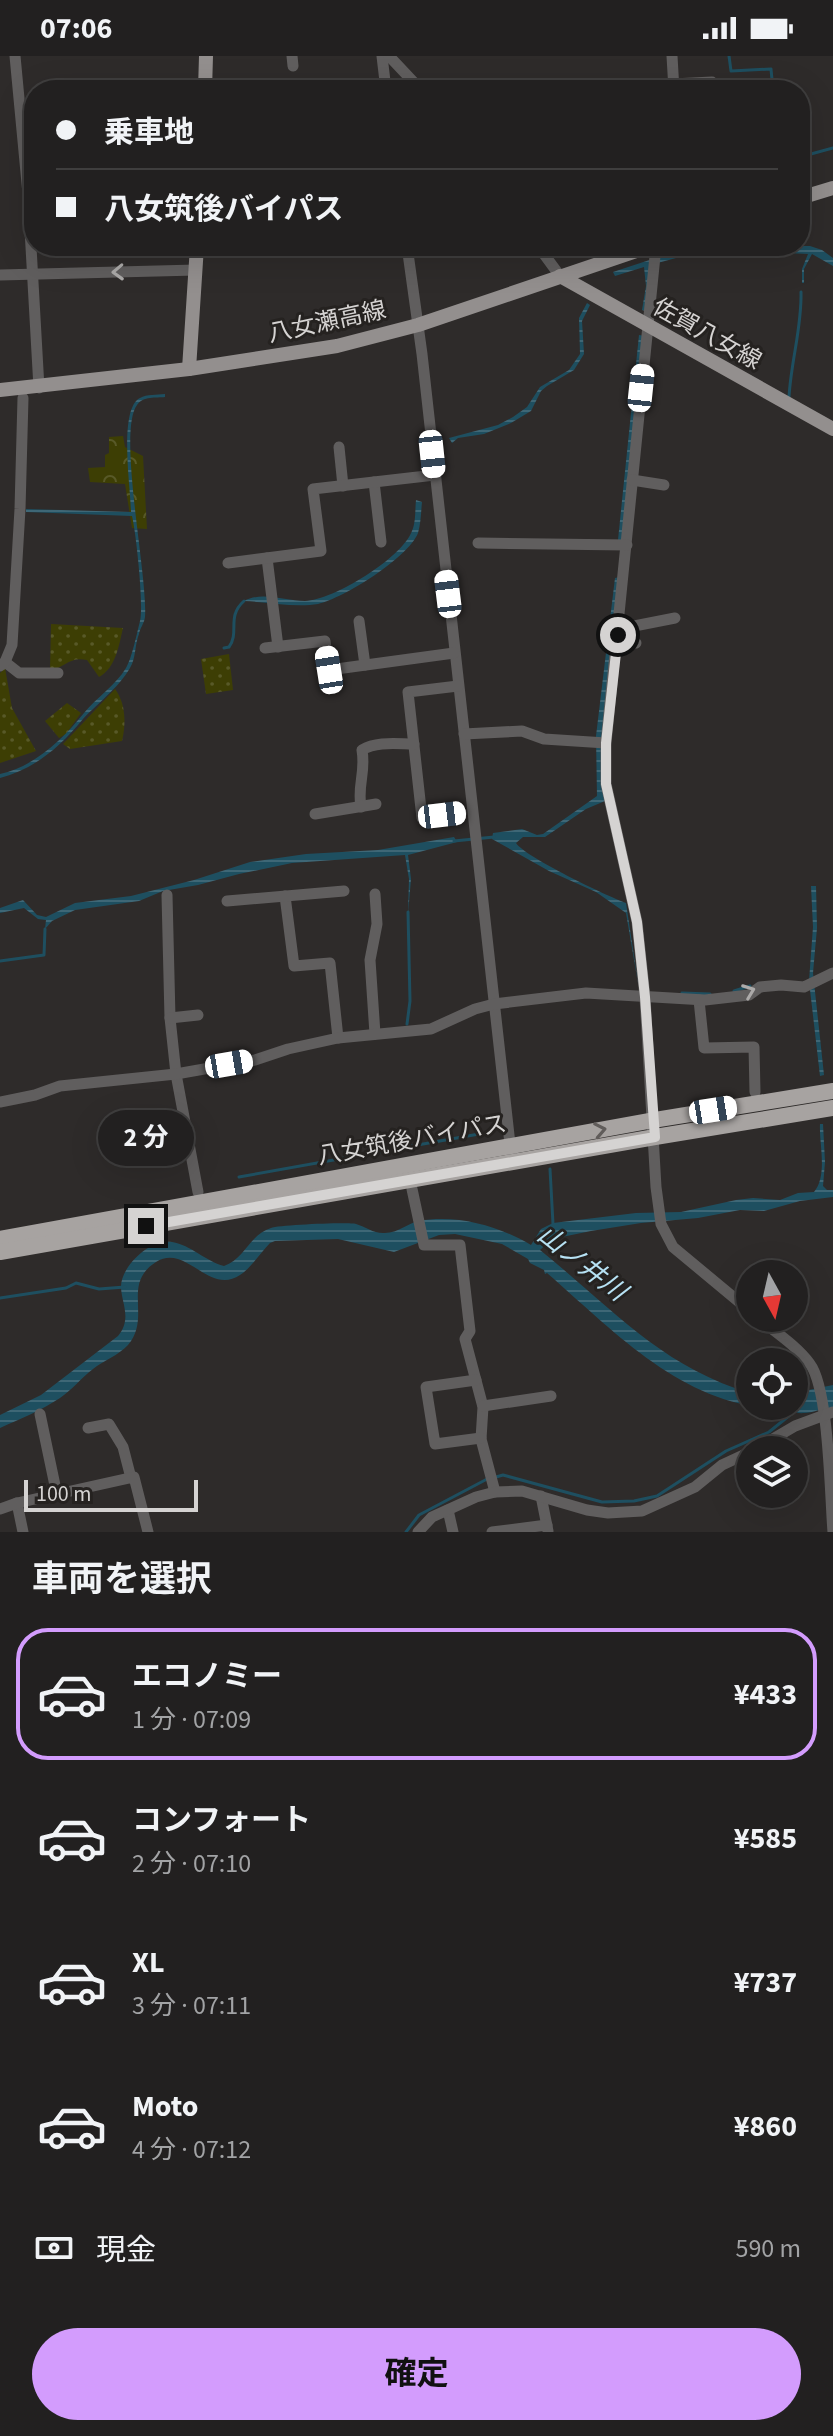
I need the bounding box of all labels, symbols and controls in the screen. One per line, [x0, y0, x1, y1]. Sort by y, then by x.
text: 07:06 [40, 7, 112, 50]
text: 乗車地 [104, 111, 194, 154]
text: 八女筑後バイパス [104, 188, 343, 231]
one-way arrow [111, 264, 124, 281]
street label: 佐賀八女線 [646, 290, 768, 378]
street label: 八女瀬高線 [265, 292, 389, 352]
car [627, 363, 655, 413]
car [418, 429, 446, 479]
car [433, 569, 463, 619]
route start [600, 617, 636, 653]
car [313, 644, 345, 696]
car [417, 800, 467, 830]
one-way arrow [742, 985, 756, 1001]
car [203, 1048, 255, 1080]
car [687, 1094, 739, 1126]
street label: 八女筑後バイパス [315, 1106, 509, 1174]
callout: 2 分 [98, 1110, 194, 1166]
text: 2 分 [124, 1119, 168, 1156]
one-way arrow [593, 1122, 607, 1139]
route end [128, 1208, 164, 1244]
water label: 山ノ井川 [530, 1216, 637, 1311]
north arrow [736, 1260, 808, 1332]
map controls [736, 1260, 808, 1508]
button: locate [736, 1348, 808, 1420]
button: layers [736, 1436, 808, 1508]
scale bar [24, 1476, 198, 1512]
text: 100 m [36, 1478, 91, 1510]
text: 車両を選択 [32, 1554, 212, 1605]
text: エコノミー [132, 1655, 282, 1698]
icon: car [36, 1658, 108, 1730]
text: ¥433 [734, 1673, 797, 1716]
text: 1 分 · 07:09 [132, 1701, 251, 1738]
text: コンフォート [132, 1799, 311, 1842]
icon: car [36, 1802, 108, 1874]
text: ¥585 [734, 1817, 797, 1860]
text: 2 分 · 07:10 [132, 1845, 251, 1882]
text: XL [132, 1941, 165, 1984]
icon: car [36, 1946, 108, 2018]
text: ¥737 [734, 1961, 797, 2004]
text: 3 分 · 07:11 [132, 1987, 251, 2024]
text: Moto [132, 2085, 198, 2128]
icon: car [36, 2090, 108, 2162]
text: ¥860 [734, 2105, 797, 2148]
text: 4 分 · 07:12 [132, 2131, 251, 2168]
icon: cash [32, 2226, 76, 2270]
text: 現金 [96, 2229, 156, 2272]
text: 590 m [735, 2230, 801, 2267]
button: 確定 [32, 2328, 801, 2420]

